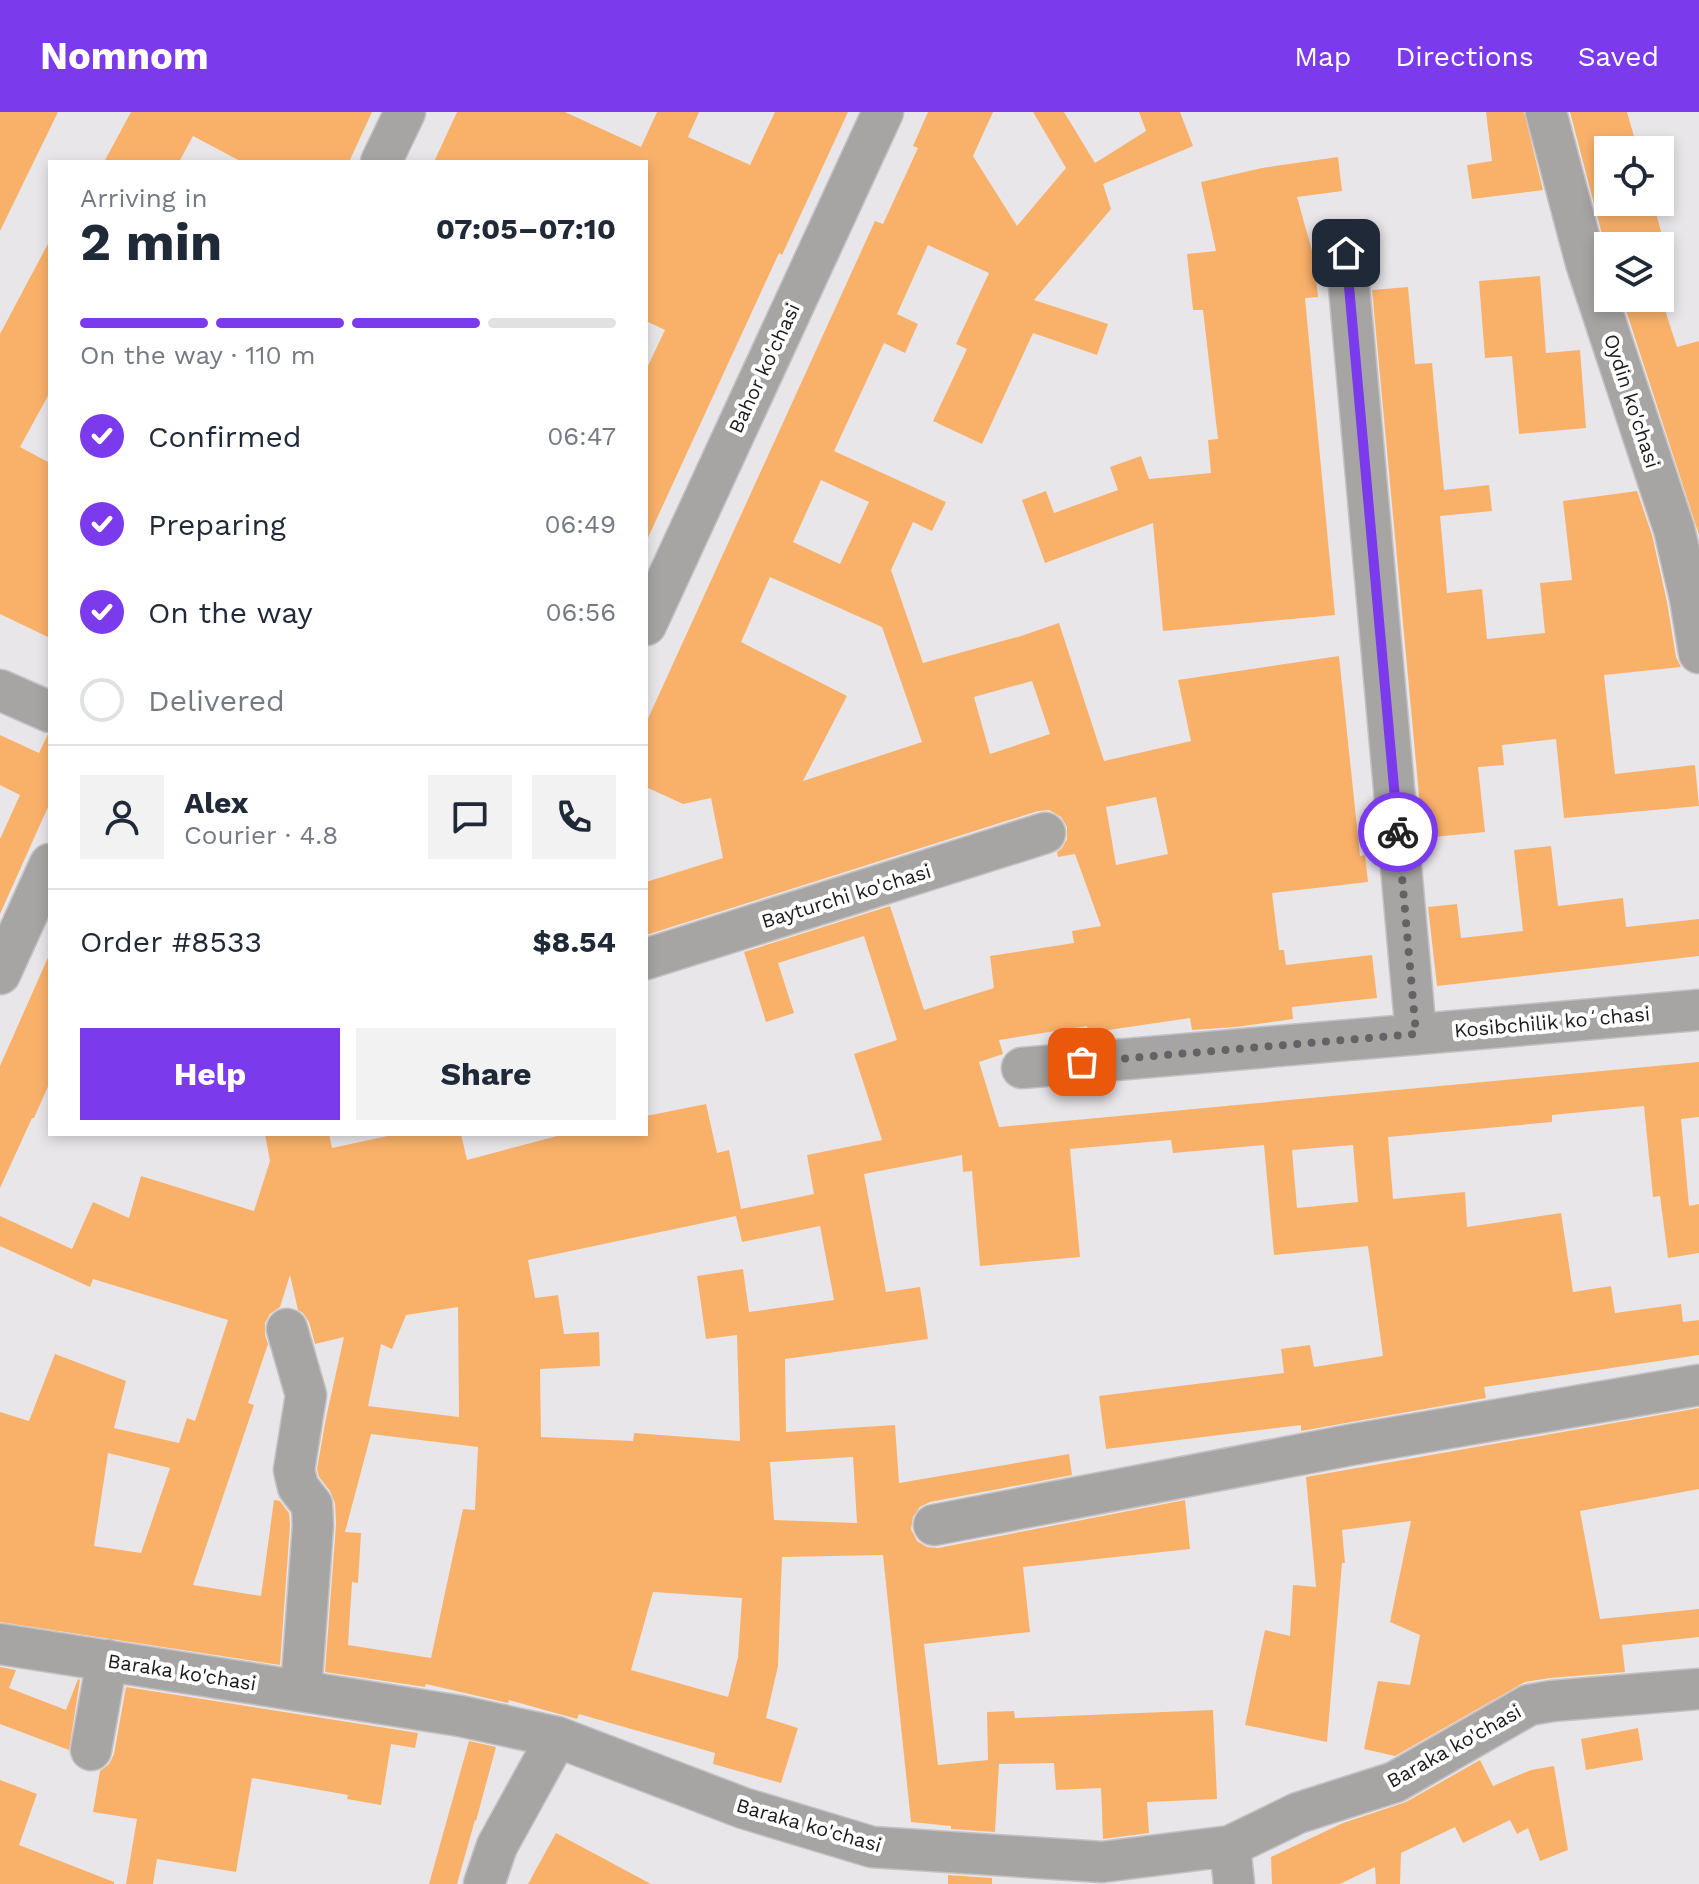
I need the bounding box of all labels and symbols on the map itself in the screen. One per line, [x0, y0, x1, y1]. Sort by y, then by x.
pin [1312, 219, 1380, 287]
street label: Bahor ko'chasi [723, 299, 805, 437]
street label: Oydin ko'chasi [1599, 331, 1665, 471]
courier [1358, 792, 1438, 872]
street label: Bayturchi ko'chasi [758, 859, 934, 933]
street label: Kosibchilik koʻchasi [1453, 1001, 1651, 1043]
pin [1048, 1028, 1116, 1096]
street label: Baraka ko'chasi [106, 1648, 258, 1696]
street label: Baraka ko'chasi [1383, 1699, 1525, 1793]
street label: Baraka ko'chasi [734, 1793, 884, 1857]

